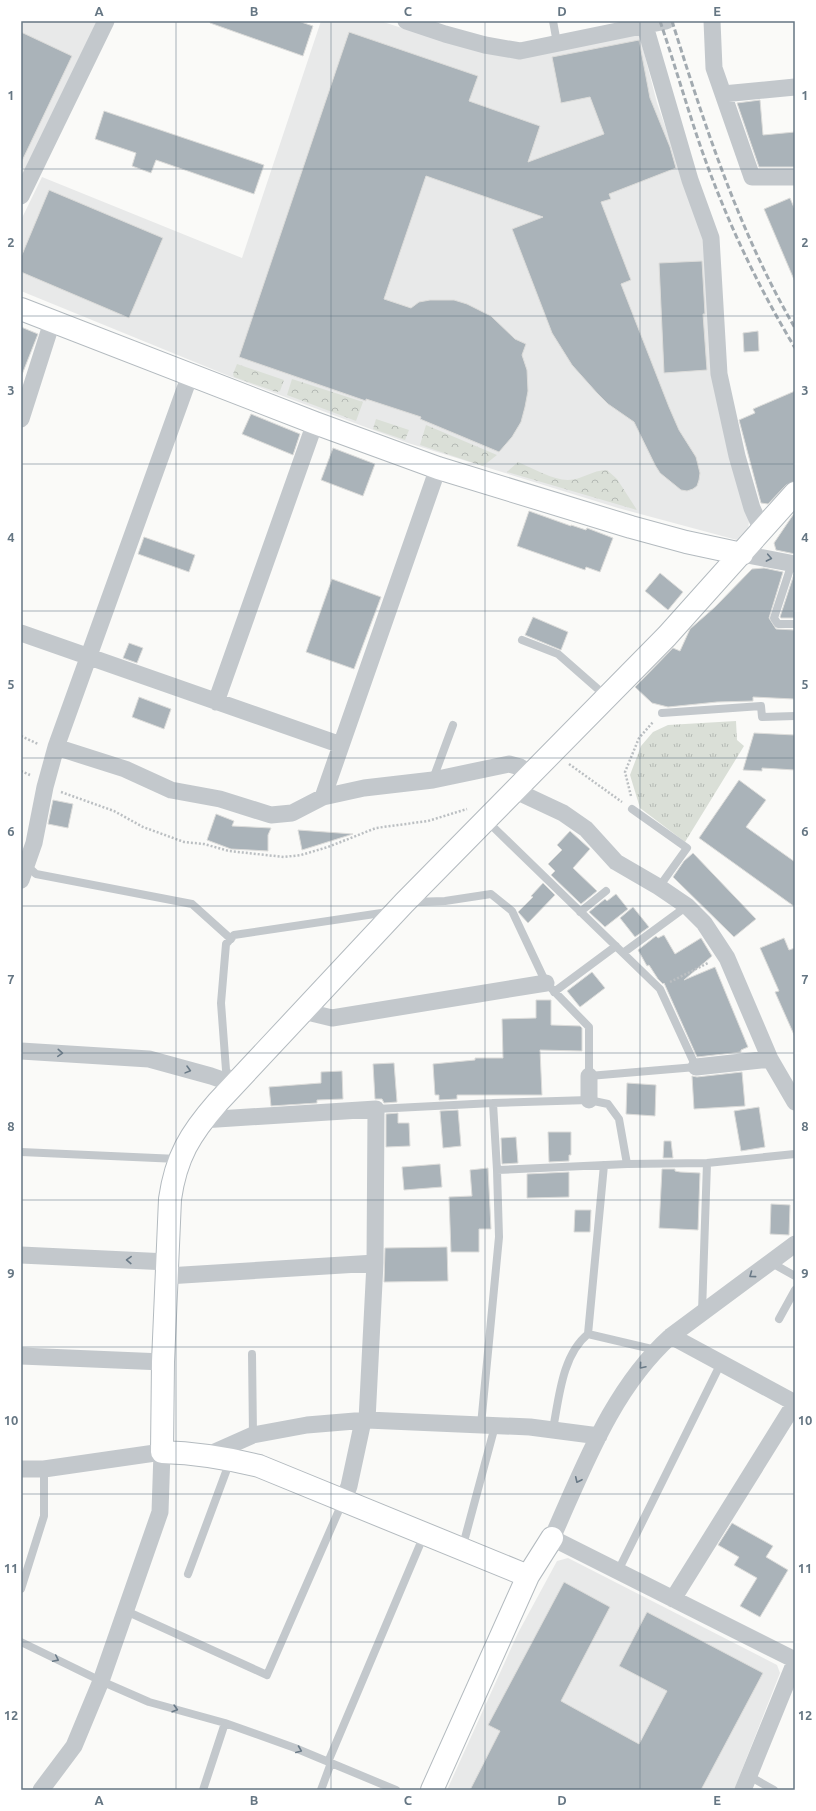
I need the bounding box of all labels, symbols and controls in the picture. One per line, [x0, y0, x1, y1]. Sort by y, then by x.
text: A [94, 4, 104, 18]
text: B [250, 4, 259, 18]
text: C [404, 4, 413, 18]
text: D [557, 4, 567, 18]
text: E [713, 4, 721, 18]
text: 1 [7, 88, 15, 102]
text: 1 [801, 88, 809, 102]
text: 2 [7, 235, 15, 249]
text: 2 [801, 235, 809, 249]
text: 3 [7, 383, 15, 397]
text: 3 [801, 383, 809, 397]
text: 4 [7, 530, 15, 544]
text: 4 [801, 530, 809, 544]
one-way arrow [766, 554, 772, 562]
text: 5 [7, 677, 15, 691]
text: 5 [801, 677, 809, 691]
text: 6 [7, 824, 15, 838]
text: 6 [801, 824, 809, 838]
text: 7 [7, 972, 15, 986]
text: 7 [801, 972, 809, 986]
one-way arrow [57, 1049, 63, 1058]
one-way arrow [185, 1065, 192, 1073]
text: 8 [7, 1119, 15, 1133]
text: 8 [801, 1119, 809, 1133]
one-way arrow [126, 1256, 132, 1264]
text: 9 [7, 1266, 15, 1280]
text: 9 [801, 1266, 809, 1280]
one-way arrow [749, 1270, 756, 1278]
one-way arrow [639, 1362, 646, 1369]
text: 10 [4, 1413, 18, 1427]
text: 10 [798, 1413, 812, 1427]
one-way arrow [575, 1475, 583, 1483]
text: 11 [4, 1561, 18, 1575]
text: 11 [798, 1561, 812, 1575]
one-way arrow [52, 1654, 59, 1662]
one-way arrow [172, 1704, 179, 1713]
text: 12 [4, 1708, 18, 1722]
text: 12 [798, 1708, 812, 1722]
one-way arrow [294, 1745, 302, 1753]
text: A [94, 1793, 104, 1807]
text: B [250, 1793, 259, 1807]
text: C [404, 1793, 413, 1807]
text: D [557, 1793, 567, 1807]
text: E [713, 1793, 721, 1807]

